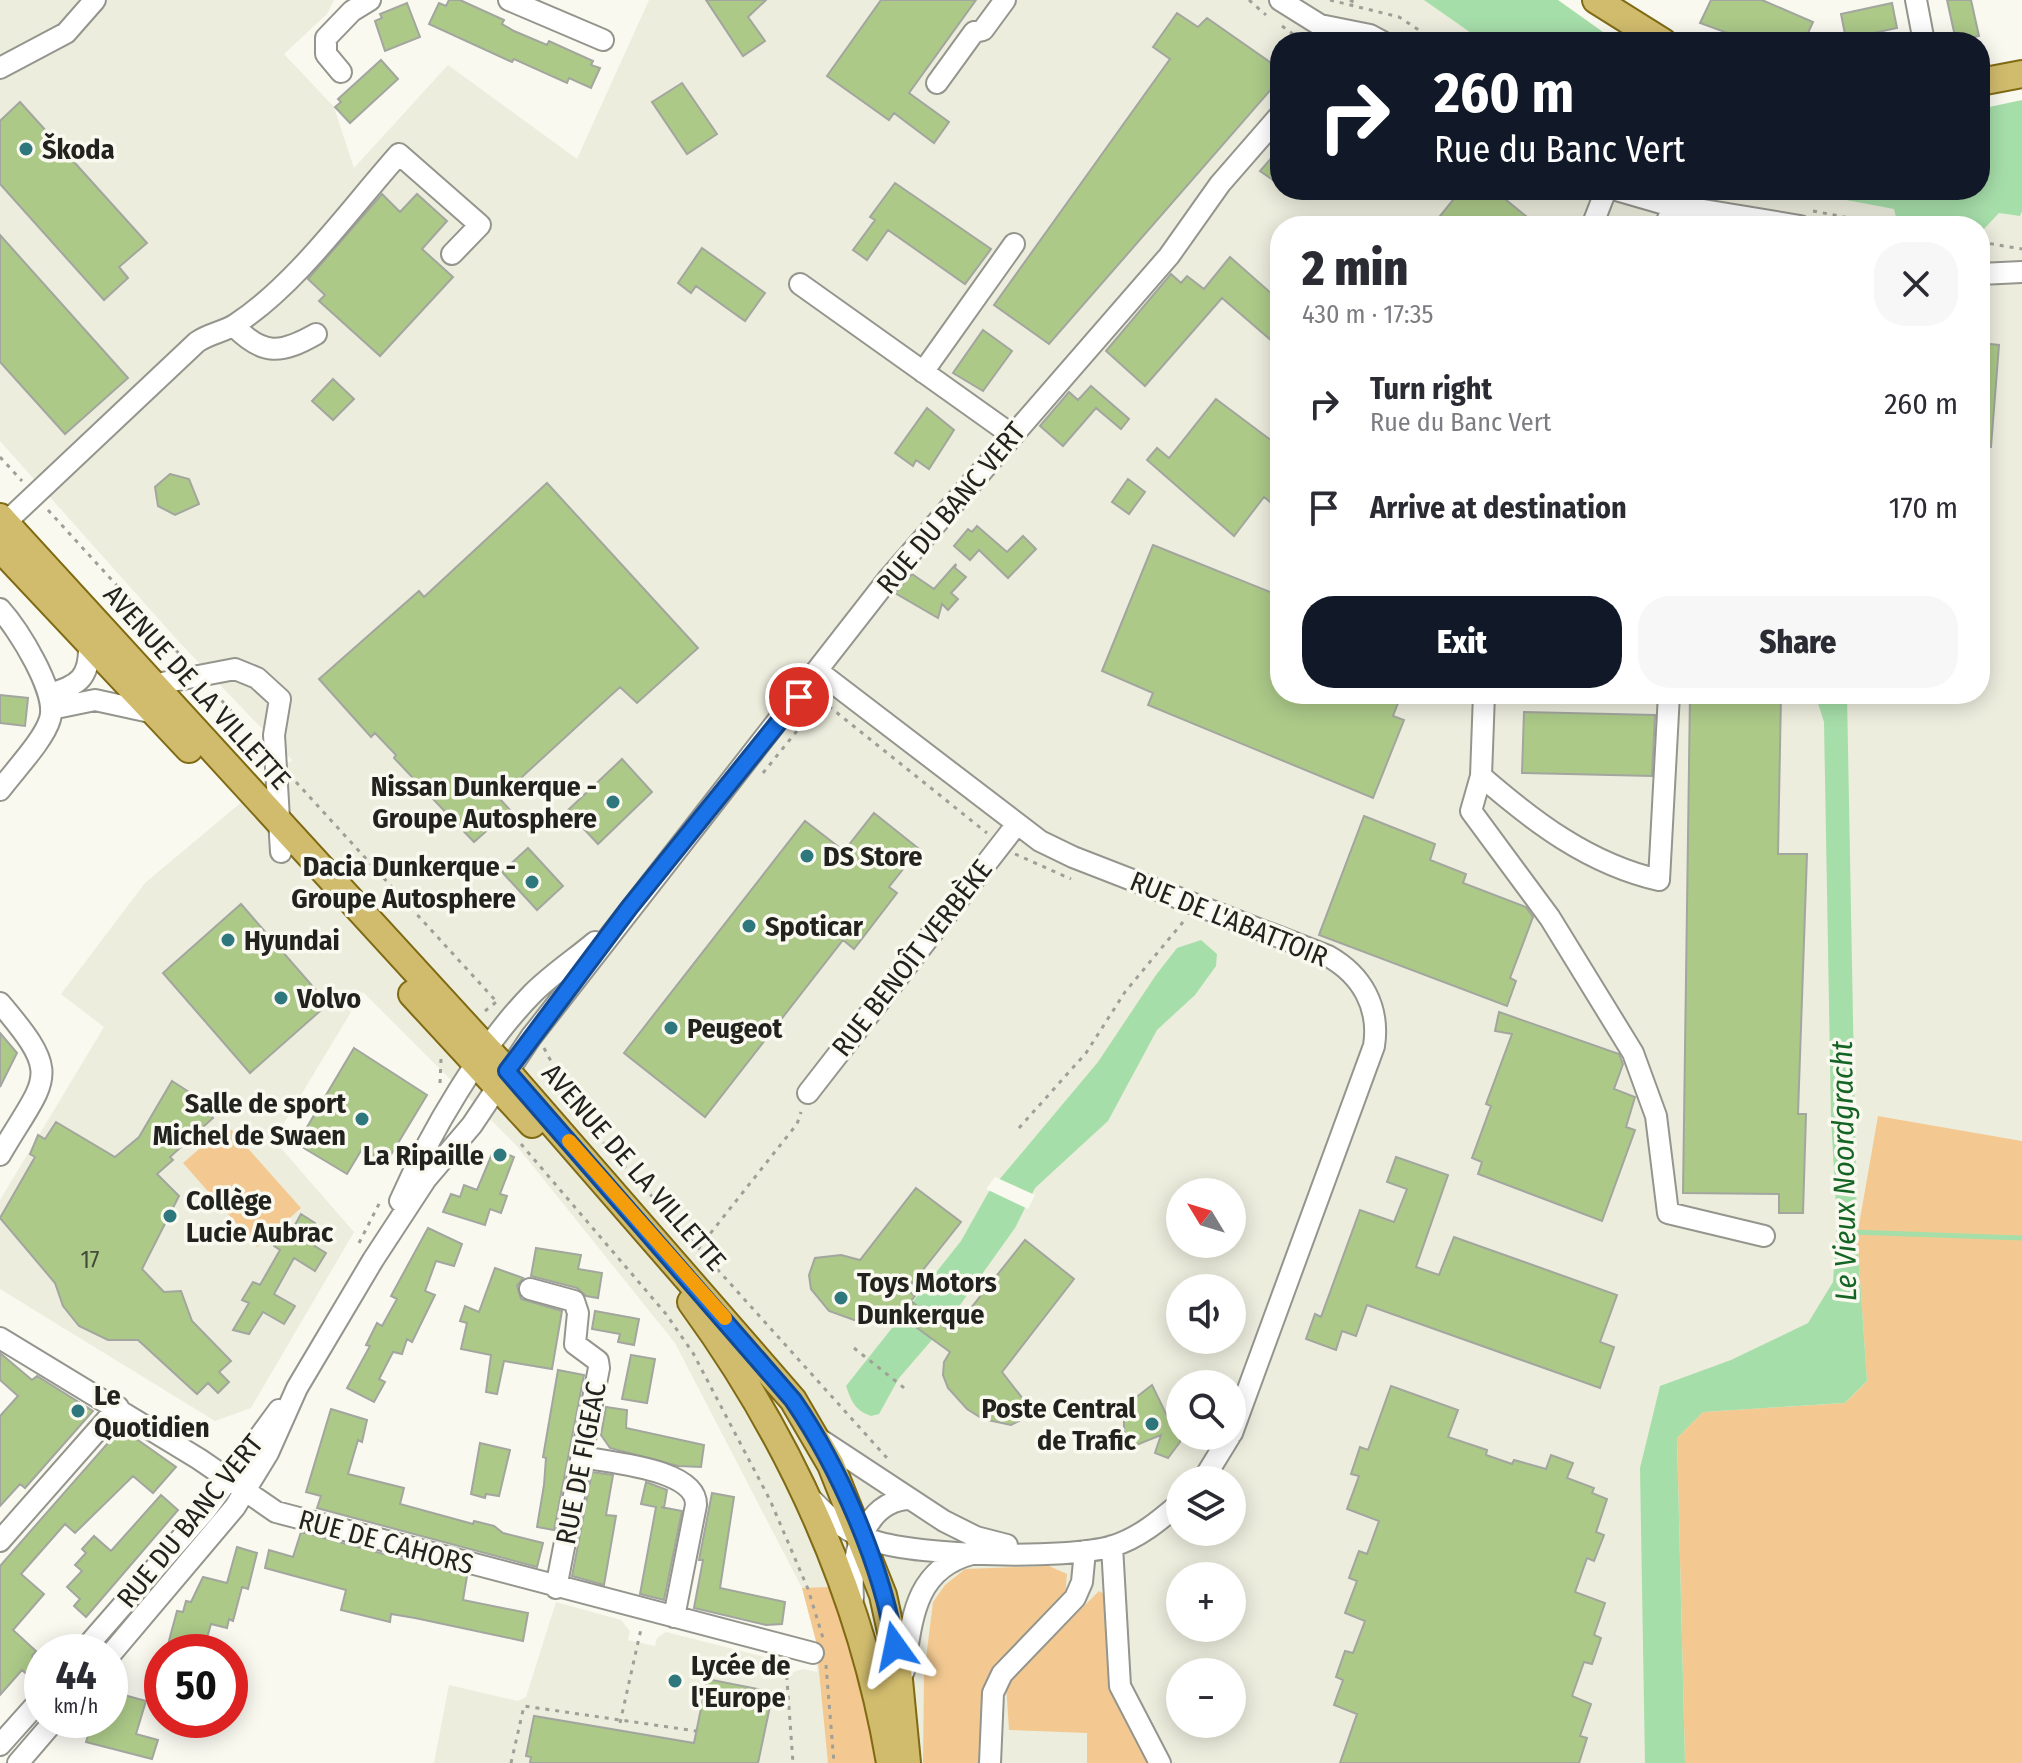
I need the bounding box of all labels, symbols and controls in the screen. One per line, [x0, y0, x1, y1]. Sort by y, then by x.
text: 260 m [1434, 60, 1574, 127]
icon: right [1302, 64, 1406, 168]
text: Rue du Banc Vert [1434, 128, 1685, 172]
place label: Škoda [42, 132, 115, 166]
marker: Škoda [17, 140, 35, 158]
text: 2 min [1302, 240, 1408, 298]
button: close [1874, 242, 1958, 326]
text: 430 m · 17:35 [1302, 299, 1433, 330]
text: Turn right [1370, 371, 1492, 407]
icon: right [1302, 382, 1346, 426]
text: 260 m [1884, 386, 1958, 422]
text: Rue du Banc Vert [1370, 407, 1551, 438]
street label: RUE DU BANC VERT [870, 416, 1032, 600]
icon: arrive [1302, 486, 1346, 530]
text: Arrive at destination [1370, 490, 1627, 526]
text: 170 m [1889, 490, 1958, 526]
street label: AVENUE DE LA VILLETTE [97, 578, 297, 796]
button: Exit [1302, 596, 1622, 688]
button: Share [1638, 596, 1958, 688]
pin [765, 663, 833, 731]
icon: arrive [777, 675, 821, 719]
place label: Nissan Dunkerque - Groupe Autosphere [371, 770, 597, 835]
marker: Nissan Dunkerque - Groupe Autosphere [604, 793, 622, 811]
place label: DS Store [823, 840, 923, 873]
marker: DS Store [798, 847, 816, 865]
place label: Dacia Dunkerque - Groupe Autosphere [291, 850, 516, 915]
street label: RUE BENOÎT VERBÈKE [825, 853, 999, 1063]
street label: RUE DE L'ABATTOIR [1125, 864, 1333, 974]
marker: Dacia Dunkerque - Groupe Autosphere [523, 873, 541, 891]
place label: Spoticar [765, 910, 864, 943]
marker: Spoticar [740, 917, 758, 935]
place label: Hyundai [244, 924, 340, 957]
marker: Hyundai [219, 931, 237, 949]
place label: Volvo [296, 982, 361, 1015]
marker: Volvo [272, 989, 290, 1007]
place label: Peugeot [687, 1012, 784, 1045]
marker: Peugeot [662, 1019, 680, 1037]
water label: Le Vieux Noordgracht [1824, 1040, 1864, 1301]
street label: AVENUE DE LA VILLETTE [535, 1057, 733, 1277]
place label: Salle de sport Michel de Swaen [153, 1087, 347, 1152]
marker: Salle de sport Michel de Swaen [353, 1110, 371, 1128]
place label: La Ripaille [363, 1139, 484, 1172]
marker: La Ripaille [491, 1146, 509, 1164]
north arrow [1166, 1178, 1246, 1258]
map controls [1166, 1178, 1246, 1738]
place label: Collège Lucie Aubrac [186, 1184, 334, 1249]
marker: Collège Lucie Aubrac [161, 1207, 179, 1225]
house number: 17 [80, 1246, 100, 1274]
place label: Toys Motors Dunkerque [857, 1266, 997, 1331]
button: sound [1166, 1274, 1246, 1354]
marker: Toys Motors Dunkerque [832, 1289, 850, 1307]
button: search [1166, 1370, 1246, 1450]
place label: Le Quotidien [94, 1379, 210, 1444]
street label: RUE DE FIGEAC [549, 1379, 613, 1547]
place label: Poste Central de Trafic [981, 1392, 1137, 1457]
marker: Le Quotidien [69, 1402, 87, 1420]
marker: Poste Central de Trafic [1143, 1415, 1161, 1433]
street label: RUE DU BANC VERT [110, 1428, 270, 1614]
button: layers [1166, 1466, 1246, 1546]
street label: RUE DE CAHORS [295, 1503, 477, 1581]
button: + [1166, 1562, 1246, 1642]
position arrow [853, 1604, 937, 1688]
speed limit sign: 50 [144, 1634, 248, 1738]
place label: Lycée de l'Europe [691, 1649, 790, 1714]
text: 44 [55, 1652, 97, 1700]
button: − [1166, 1658, 1246, 1738]
marker: Lycée de l'Europe [666, 1672, 684, 1690]
text: km/h [54, 1694, 98, 1718]

